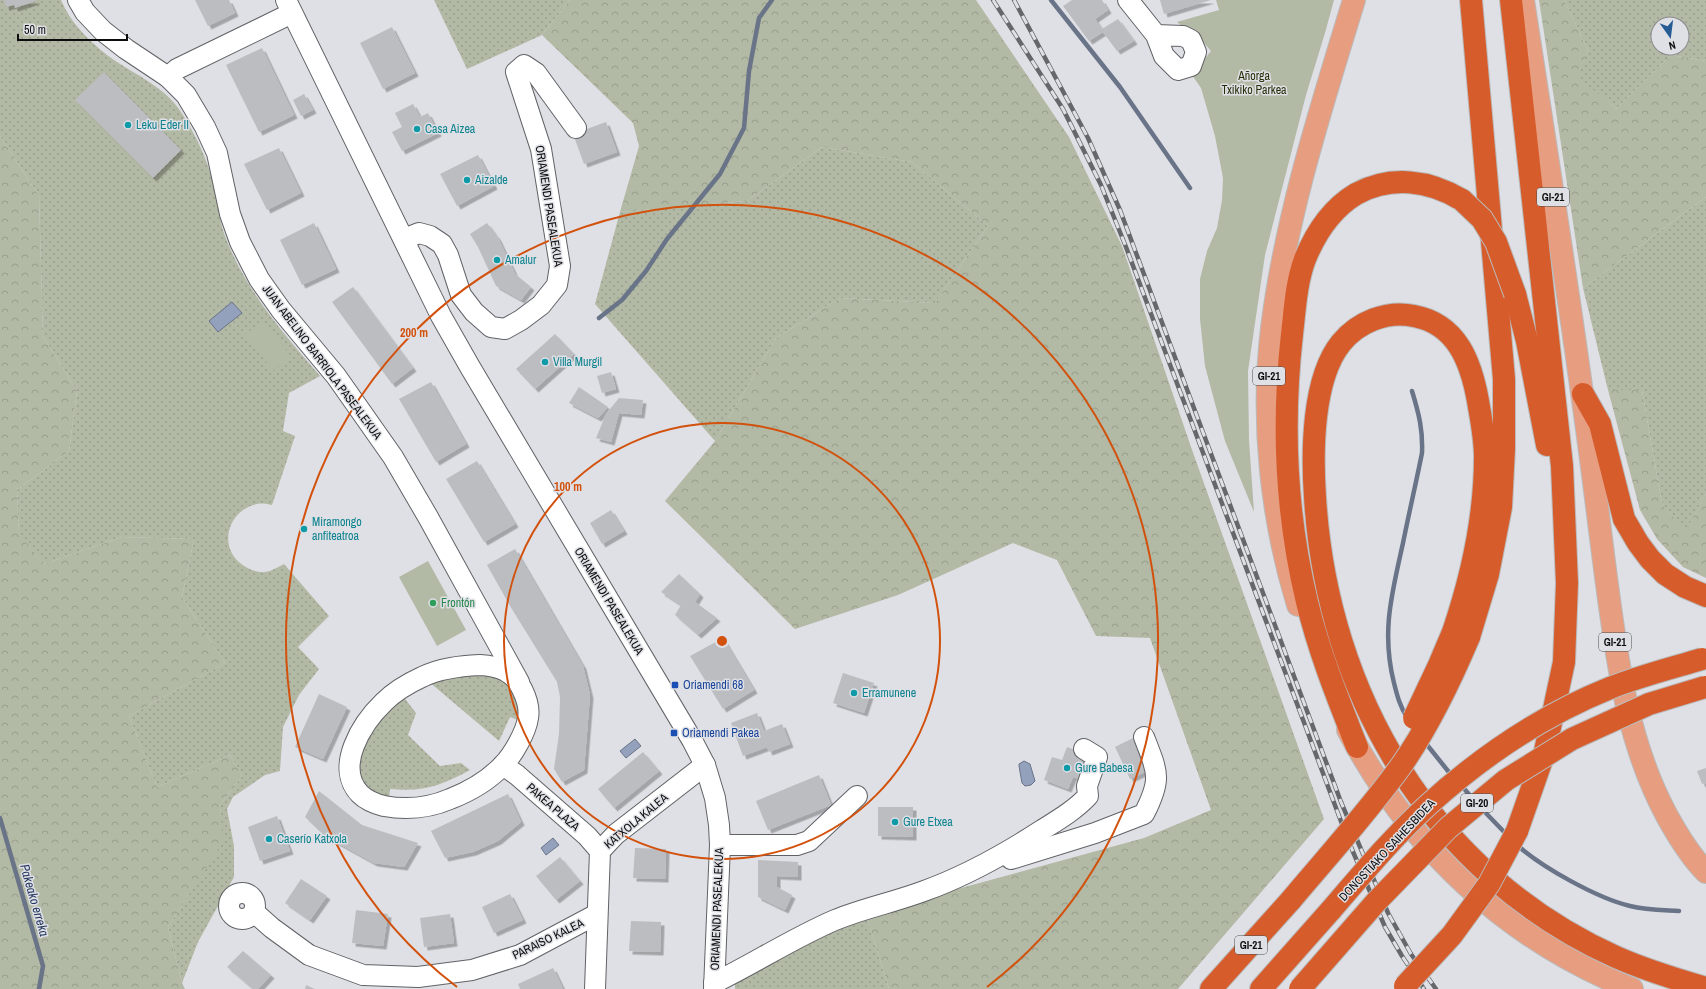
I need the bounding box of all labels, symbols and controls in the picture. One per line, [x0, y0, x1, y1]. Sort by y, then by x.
scale bar [18, 16, 127, 42]
north arrow [1650, 16, 1690, 56]
text: 50 m [24, 22, 46, 38]
text: N [1668, 38, 1677, 53]
park label: Añorga Txikiko Parkea [1221, 68, 1287, 98]
place label: Leku Eder II [136, 117, 189, 133]
marker: Leku Eder II [123, 120, 133, 130]
place label: Casa Aizea [425, 121, 476, 137]
marker: Casa Aizea [412, 124, 422, 134]
street label: ORIAMENDI PASEALEKUA [531, 144, 567, 268]
place label: Aizalde [474, 172, 508, 188]
marker: Aizalde [462, 175, 472, 185]
road number: GI-21 [1537, 188, 1569, 206]
place label: Amalur [504, 252, 537, 268]
marker: Amalur [492, 255, 502, 265]
street label: JUAN ABELINO BARRIOLA PASEALEKUA [259, 281, 386, 443]
text: 200 m [400, 325, 428, 341]
place label: Villa Murgil [553, 354, 602, 370]
marker: Villa Murgil [540, 357, 550, 367]
road number: GI-21 [1253, 367, 1285, 385]
text: 100 m [554, 479, 582, 495]
place label: Miramongo anfiteatroa [312, 514, 362, 544]
marker: Miramongo anfiteatroa [299, 524, 309, 534]
street label: ORIAMENDI PASEALEKUA [571, 544, 648, 658]
place label: Frontón [441, 595, 475, 611]
marker: Frontón [428, 598, 438, 608]
road number: GI-21 [1599, 633, 1631, 651]
centre of rings [715, 634, 729, 648]
place label: Oriamendi 68 [683, 677, 743, 693]
marker: Oriamendi 68 [670, 680, 680, 690]
place label: Erramunene [862, 685, 916, 701]
marker: Erramunene [849, 688, 859, 698]
place label: Oriamendi Pakea [682, 725, 760, 741]
marker: Oriamendi Pakea [669, 728, 679, 738]
place label: Gure Babesa [1075, 760, 1134, 776]
marker: Gure Babesa [1062, 763, 1072, 773]
street label: PAKEA PLAZA [523, 779, 583, 835]
street label: KATXOLA KALEA [601, 789, 672, 852]
road number: GI-20 [1461, 794, 1493, 812]
street label: DONOSTIAKO SAIHESBIDEA [1335, 795, 1439, 904]
place label: Gure Etxea [903, 814, 953, 830]
marker: Gure Etxea [890, 817, 900, 827]
place label: Caserío Katxola [277, 831, 348, 847]
marker: Caserío Katxola [264, 834, 274, 844]
street label: ORIAMENDI PASEALEKUA [707, 847, 727, 971]
water label: Pakeako erreka [16, 862, 53, 938]
street label: PARAISO KALEA [510, 915, 587, 963]
road number: GI-21 [1235, 936, 1267, 954]

